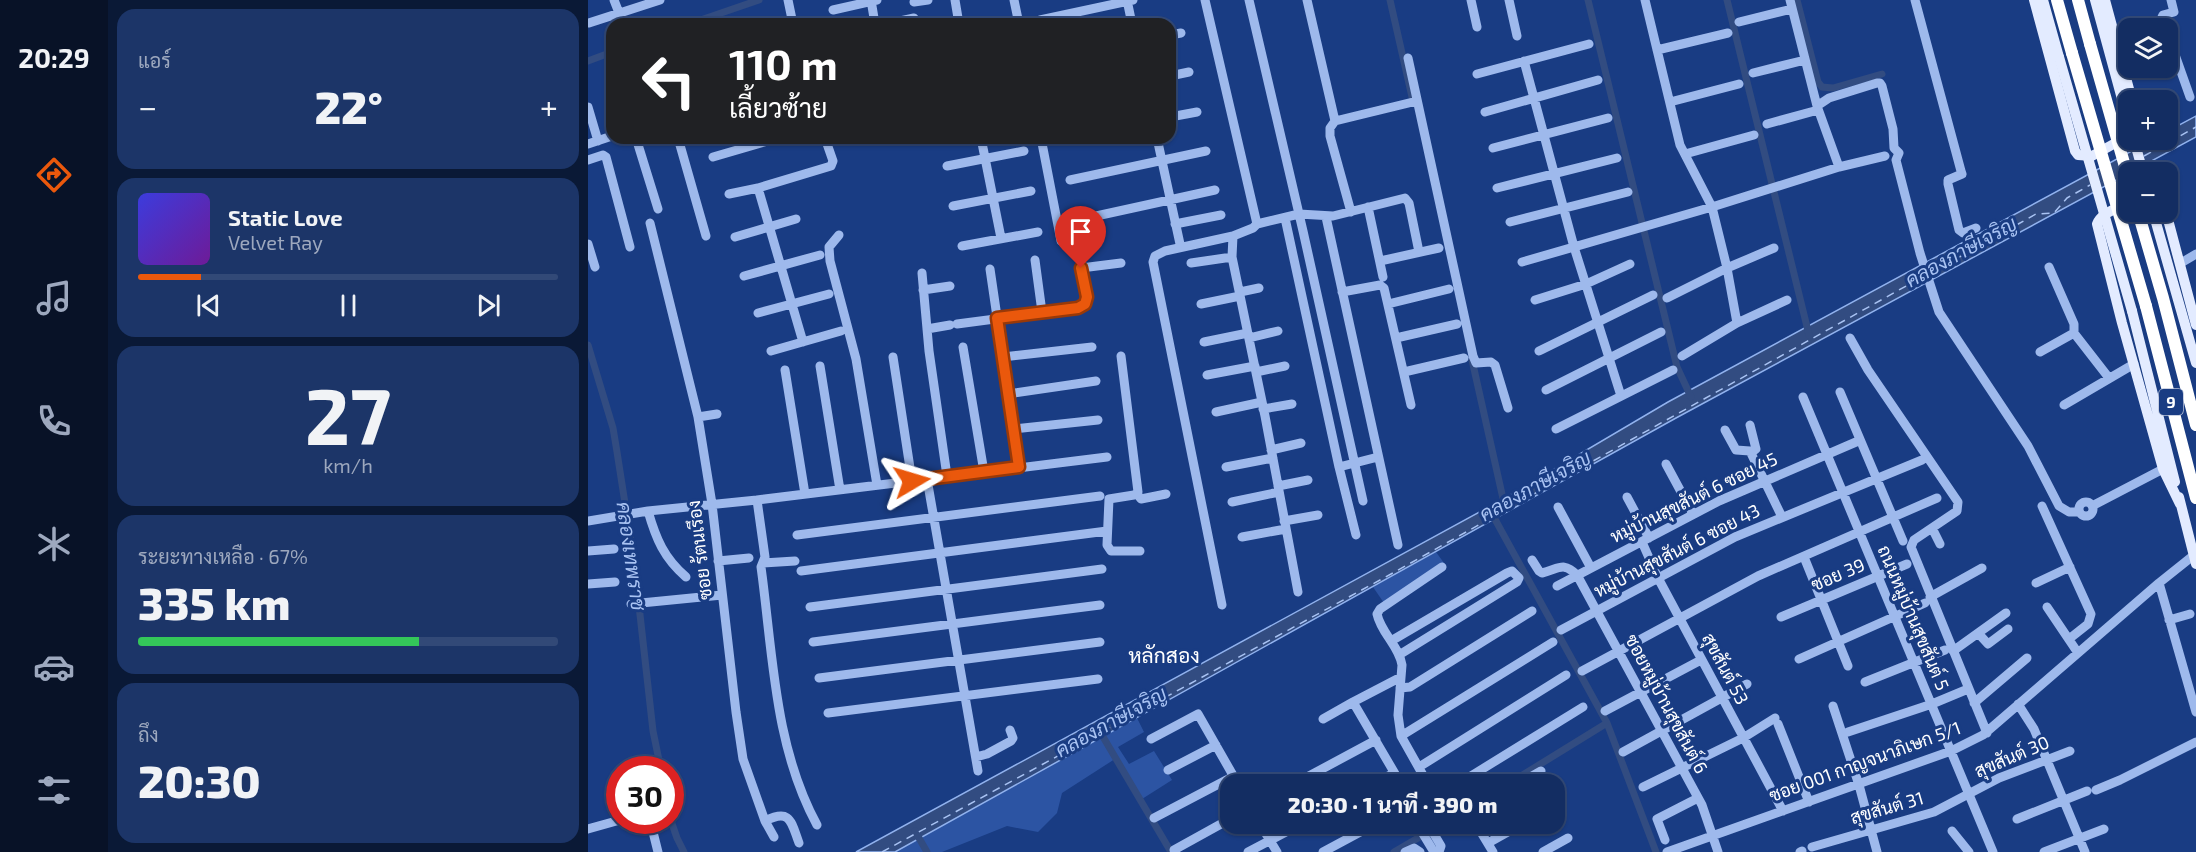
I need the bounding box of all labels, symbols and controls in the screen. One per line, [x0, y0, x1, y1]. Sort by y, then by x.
map controls [2118, 18, 2178, 222]
button: layers [2118, 18, 2178, 78]
text: 110 m [729, 38, 838, 88]
text: 20:29 [18, 41, 90, 73]
icon: left [630, 42, 708, 120]
text: แอร์ [138, 48, 171, 72]
text: 22° [314, 79, 383, 133]
text: − [138, 86, 157, 126]
text: + [540, 86, 558, 126]
button: + [2118, 90, 2178, 150]
text: เลี้ยวซ้าย [729, 91, 827, 123]
icon: directions [33, 154, 75, 196]
button: − [2118, 162, 2178, 222]
text: Static Love [228, 204, 343, 230]
pin [1055, 206, 1106, 268]
water label: คลองภาษีเจริญ [1901, 210, 2021, 292]
icon: arrive [1064, 215, 1097, 248]
text: Velvet Ray [228, 230, 323, 254]
icon: music [33, 277, 75, 319]
icon: previous [192, 289, 225, 322]
icon: pause [332, 289, 365, 322]
icon: next [472, 289, 505, 322]
text: 27 [305, 367, 391, 461]
road number: 9 [2159, 389, 2183, 415]
icon: phone [33, 400, 75, 442]
water label: คลองภาษีเจริญ [1475, 444, 1595, 526]
street label: หมู่บ้านสุขสันต์ 6 ซอย 45 [1606, 446, 1782, 550]
position arrow [880, 449, 944, 513]
text: km/h [323, 453, 373, 477]
street label: หมู่บ้านสุขสันต์ 6 ซอย 43 [1589, 498, 1765, 604]
street label: ซอย ร้ตนเรึอง [682, 499, 716, 601]
water label: คลองเทพราช [612, 500, 652, 613]
icon: climate [33, 523, 75, 565]
street label: ถนนหมู่บ้านสุขสันต์ 5 [1871, 541, 1955, 695]
text: ระยะทางเหลือ · 67% [138, 544, 308, 568]
street label: ซอย 39 [1807, 553, 1868, 595]
text: 335 km [138, 575, 291, 629]
street label: สุขสันต์ 53 [1696, 629, 1755, 709]
street label: ซอยหมู่บ้านสุขสันต์ 6 [1618, 630, 1714, 778]
district label: หลักสอง [1128, 642, 1200, 667]
icon: car [33, 646, 75, 688]
water label: คลองภาษีเจริญ [1051, 680, 1171, 762]
street label: ซอย 001 กาญจนาภิเษก 5/1 [1766, 716, 1964, 807]
text: ถึง [138, 722, 159, 746]
street label: สุขสันต์ 30 [1971, 730, 2053, 783]
text: 20:30 [138, 753, 261, 807]
speed limit sign: 30 [606, 756, 684, 834]
icon: filters [33, 769, 75, 811]
street label: สุขสันต์ 31 [1847, 785, 1926, 830]
text: 20:30 · 1 นาที · 390 m [1288, 791, 1497, 817]

